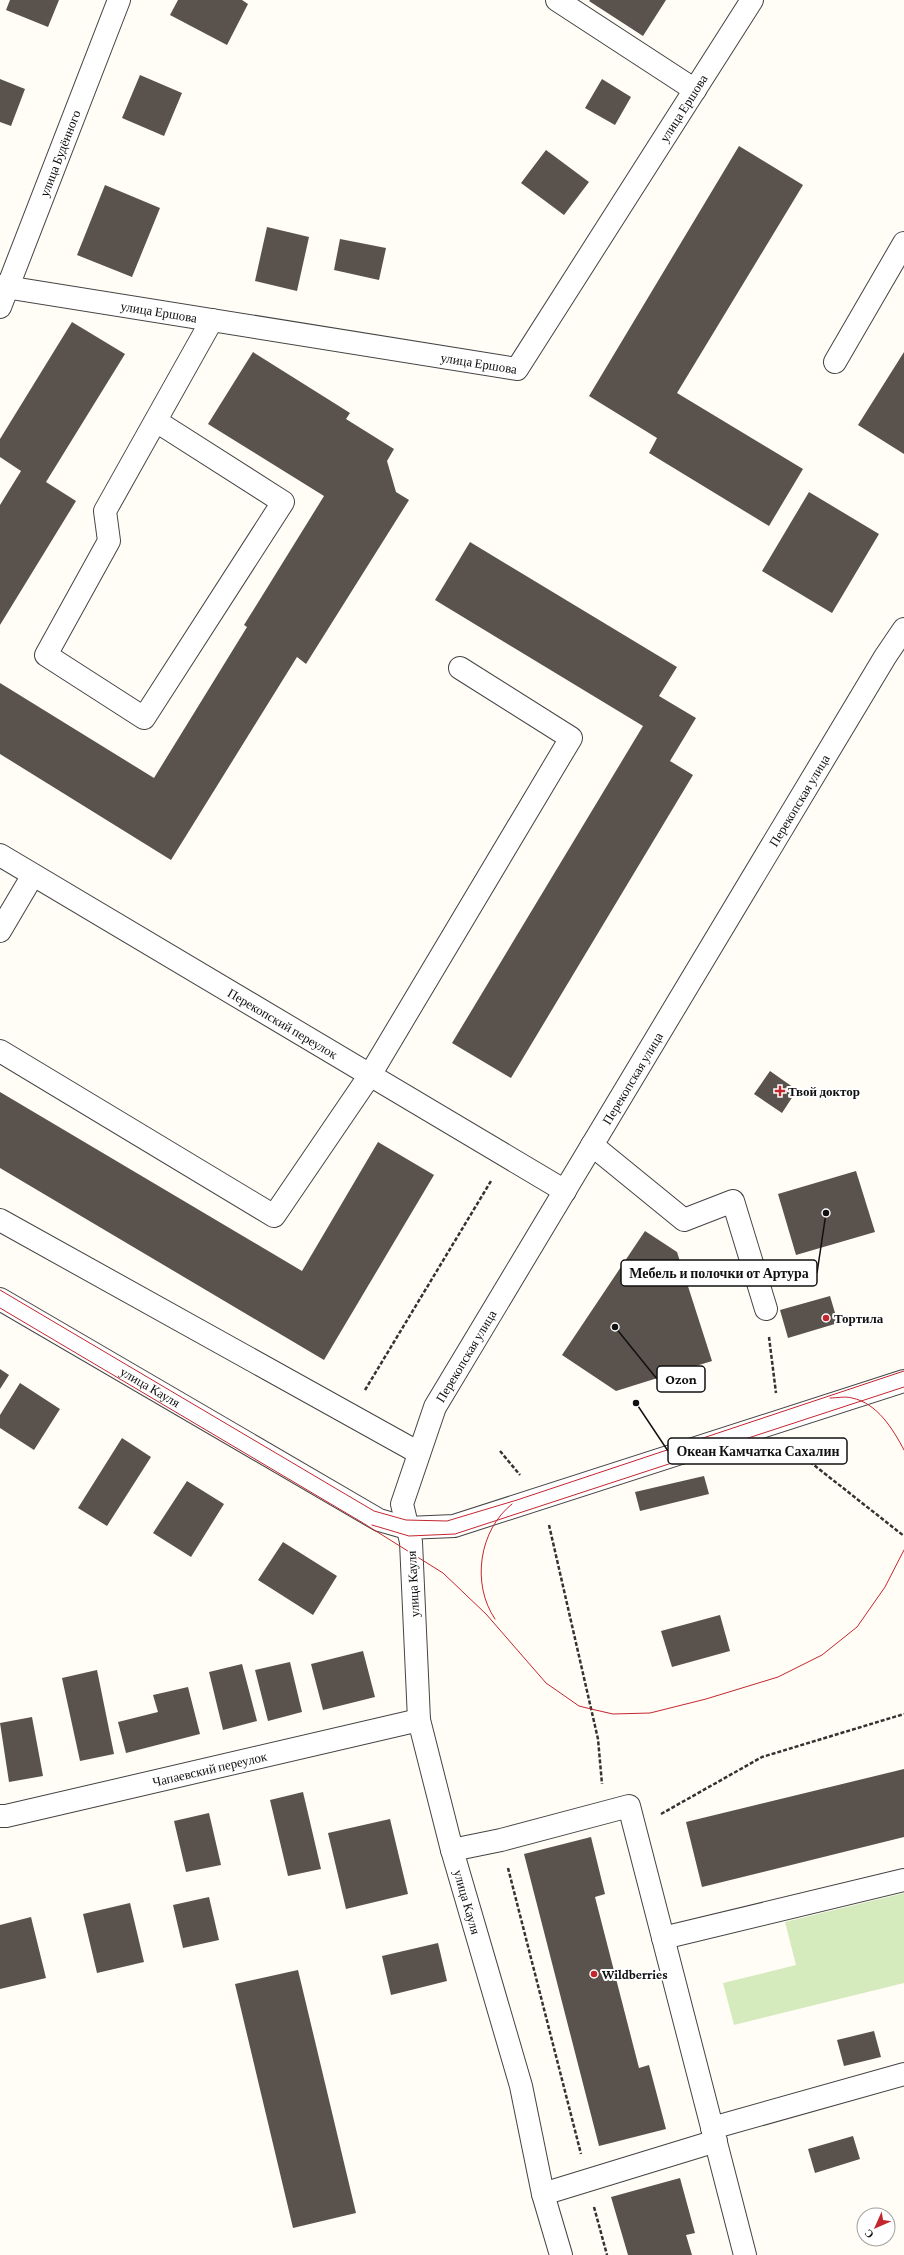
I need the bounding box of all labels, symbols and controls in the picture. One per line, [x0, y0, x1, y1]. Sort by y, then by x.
street label: улица Ершова [656, 71, 710, 145]
street label: улица Будённого [36, 108, 83, 199]
street label: улица Ершова [120, 298, 199, 325]
street label: улица Ершова [440, 349, 518, 376]
street label: Перекопская улица [766, 751, 833, 849]
street label: Перекопский переулок [225, 985, 341, 1062]
street label: Перекопская улица [599, 1029, 666, 1127]
place label: Твой доктор [788, 1084, 860, 1099]
marker: Твой доктор [775, 1086, 785, 1096]
callout: Мебель и полочки от Артура [621, 1260, 817, 1286]
text: Мебель и полочки от Артура [629, 1265, 809, 1281]
street label: Перекопская улица [432, 1307, 499, 1405]
place label: Тортила [834, 1311, 884, 1326]
marker: Тортила [821, 1313, 831, 1323]
street label: улица Кауля [118, 1363, 183, 1410]
callout: Ozon [657, 1366, 705, 1392]
text: Ozon [665, 1371, 697, 1387]
callout: Океан Камчатка Сахалин [668, 1438, 847, 1464]
text: Океан Камчатка Сахалин [676, 1443, 840, 1459]
street label: улица Кауля [404, 1550, 422, 1618]
street label: Чапаевский переулок [151, 1748, 269, 1789]
street label: улица Кауля [451, 1868, 483, 1936]
place label: Wildberries [601, 1967, 667, 1982]
marker: Wildberries [589, 1969, 599, 1979]
north arrow [856, 2207, 896, 2247]
text: С [862, 2227, 876, 2241]

